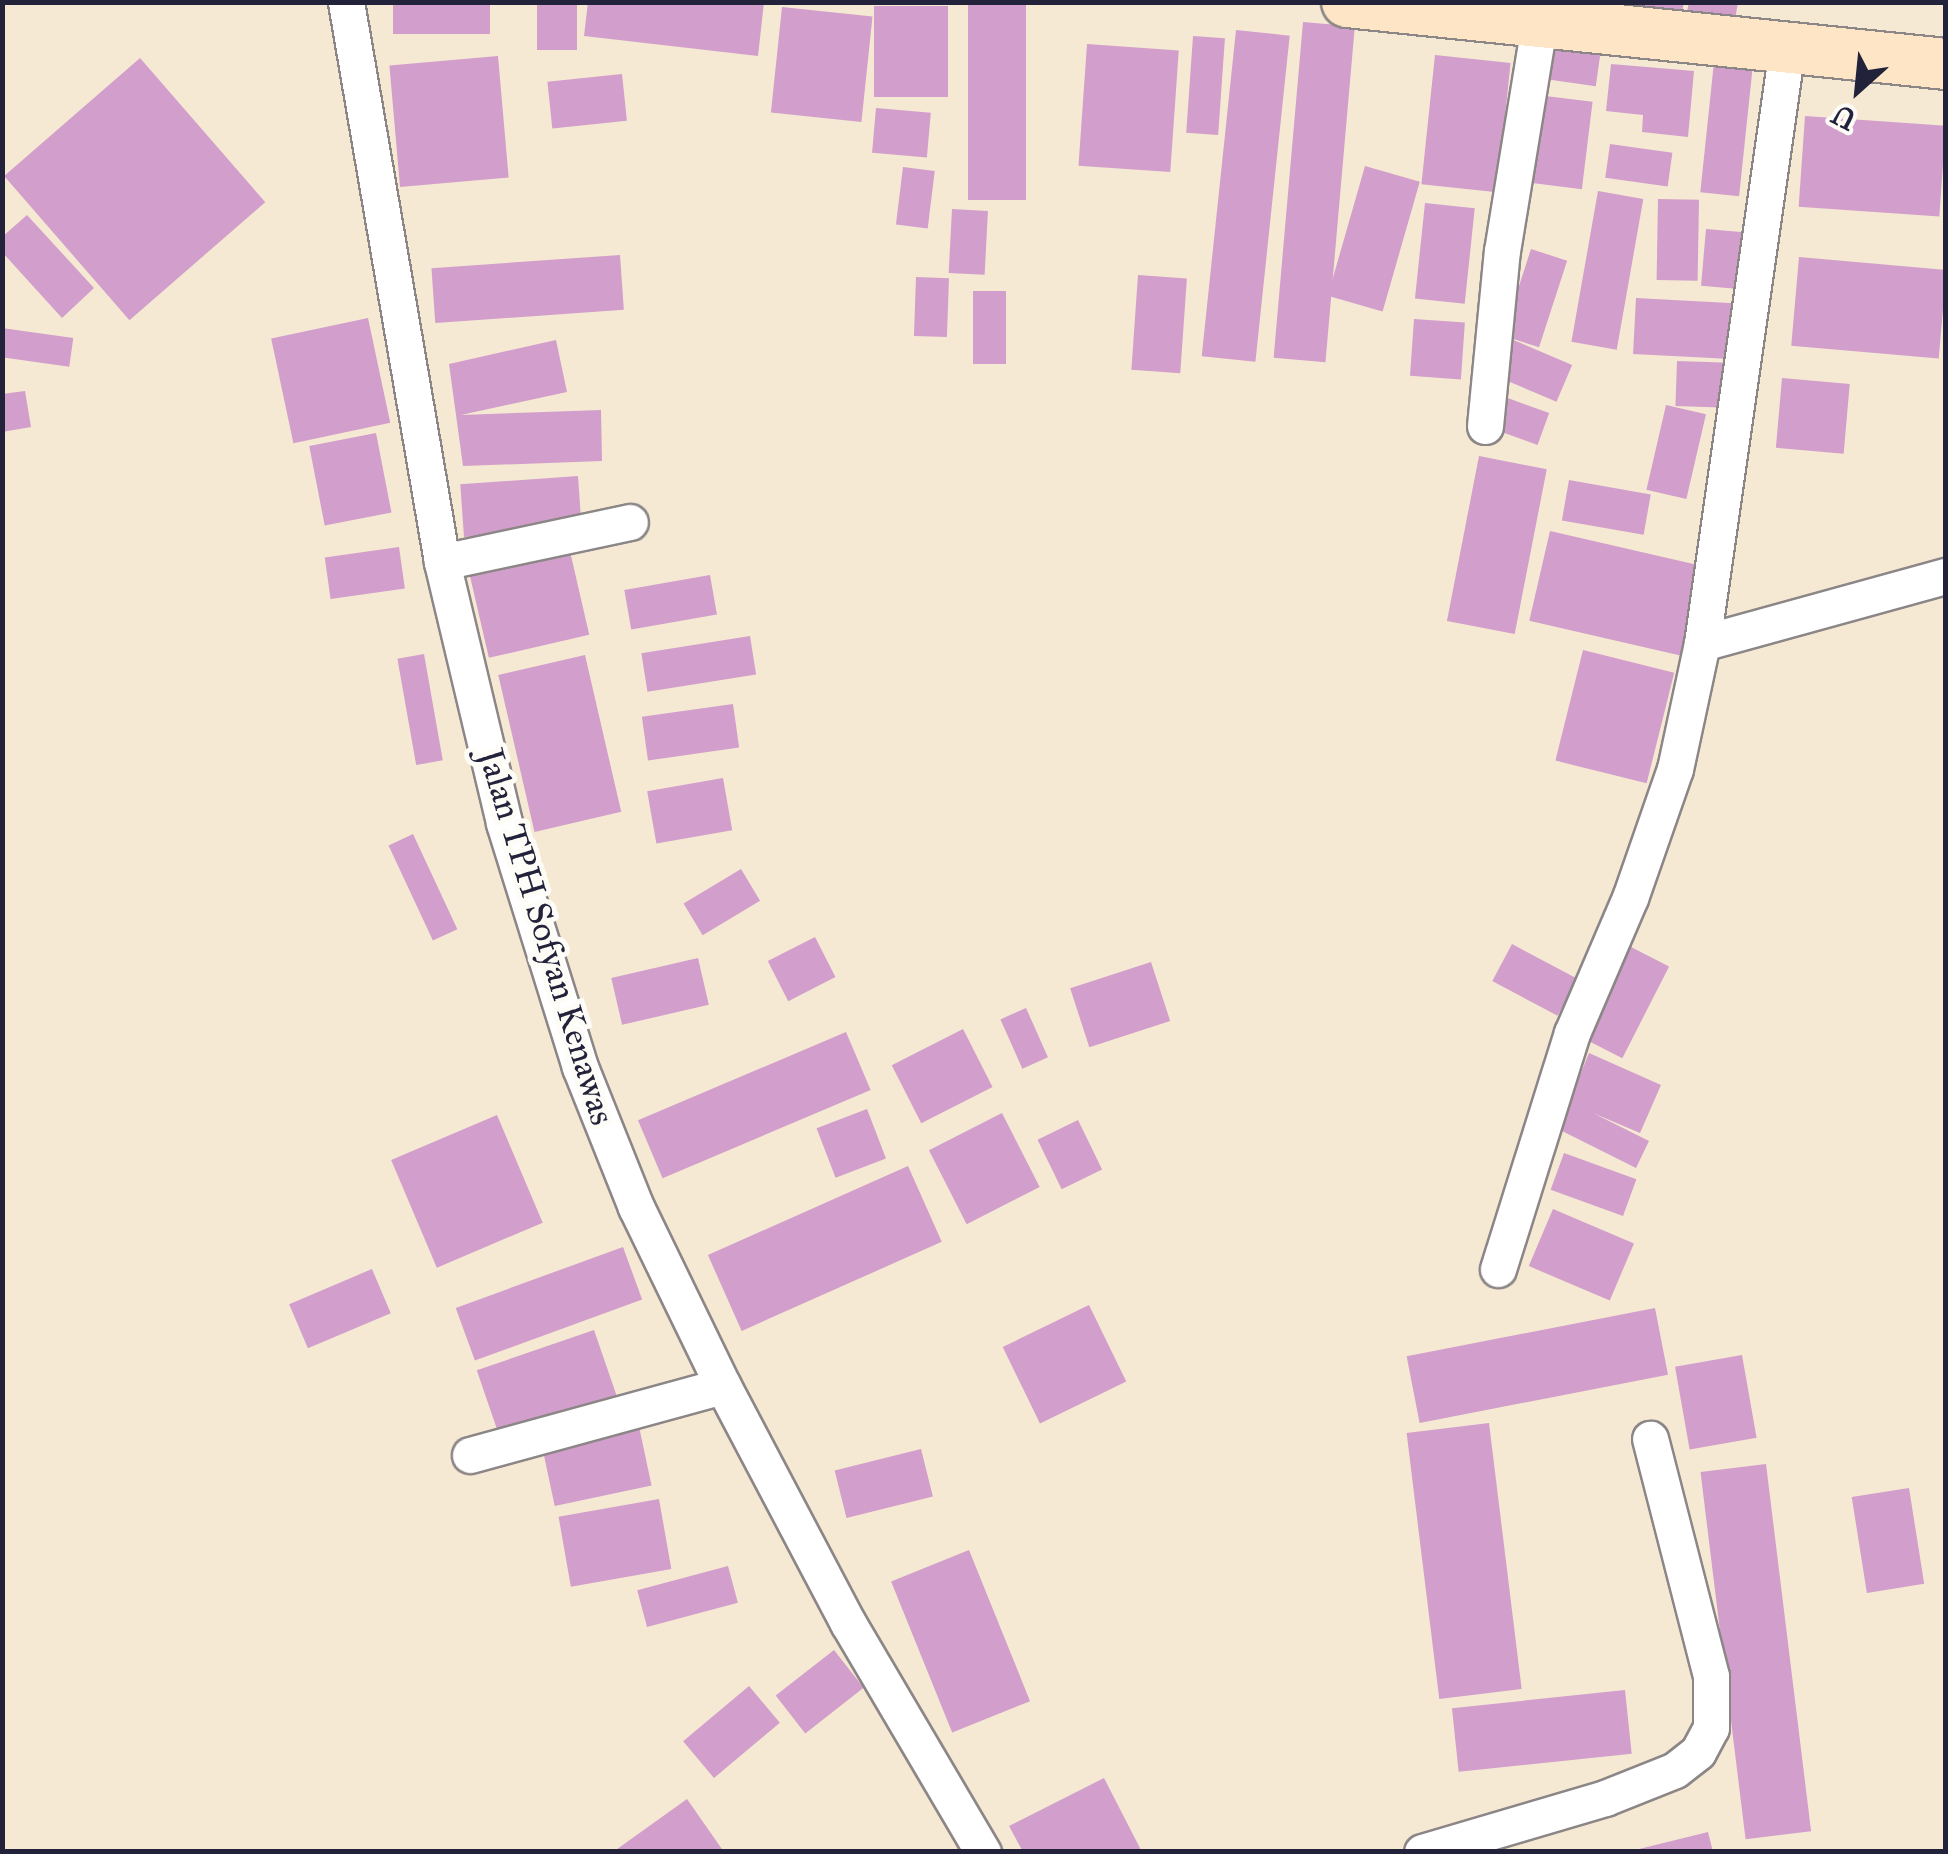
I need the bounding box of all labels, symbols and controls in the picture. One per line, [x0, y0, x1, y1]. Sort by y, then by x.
north arrow [1808, 40, 1908, 140]
text: U [1826, 97, 1862, 138]
street label: Jalan TPH Sofyan Kenawas [469, 744, 623, 1130]

